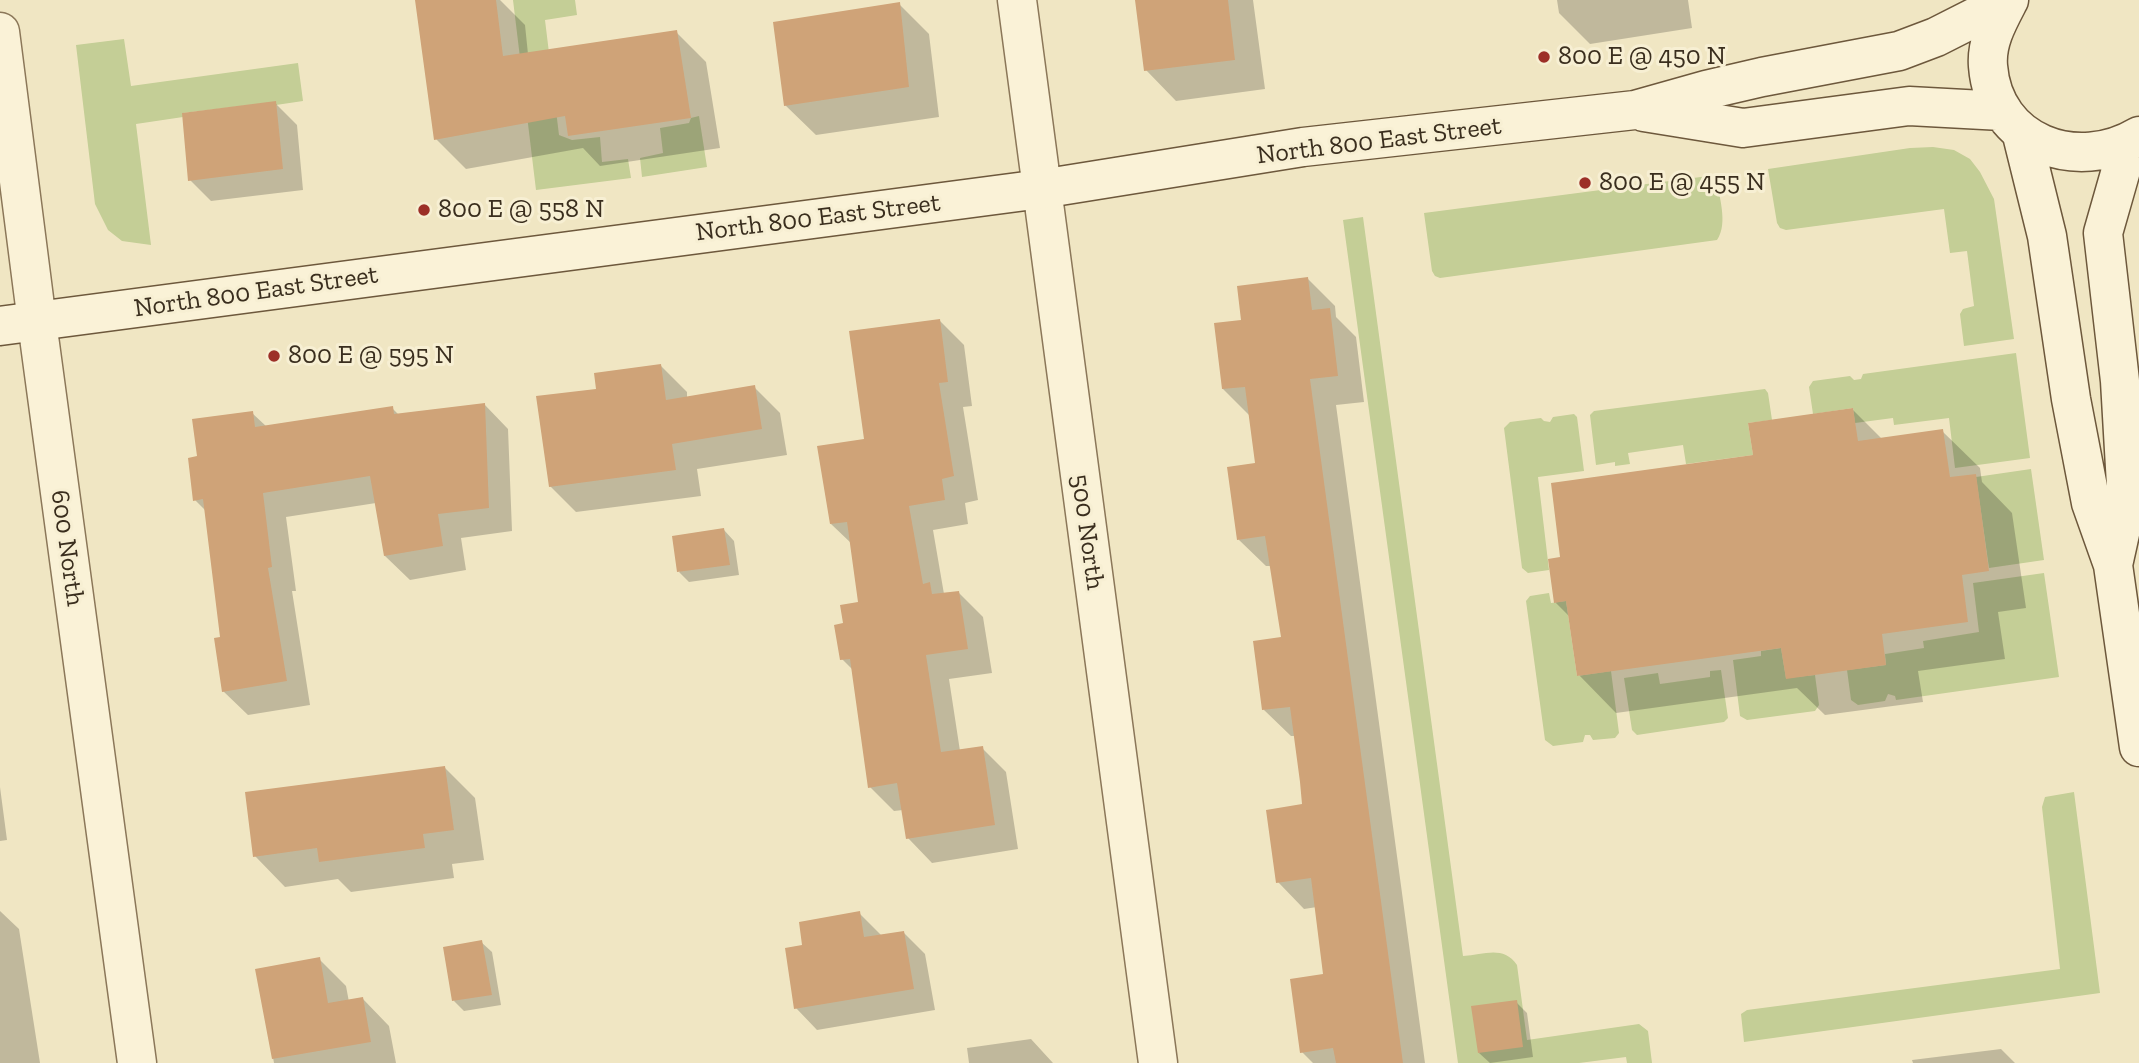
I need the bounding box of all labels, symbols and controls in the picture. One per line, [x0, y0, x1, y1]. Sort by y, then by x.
place label: 800 E @ 450 N [1558, 41, 1726, 73]
marker: 800 E @ 450 N [1536, 49, 1552, 65]
street label: North 800 East Street [1255, 111, 1503, 171]
place label: 800 E @ 455 N [1599, 167, 1765, 199]
marker: 800 E @ 455 N [1577, 175, 1593, 191]
street label: North 800 East Street [694, 188, 942, 248]
place label: 800 E @ 558 N [438, 194, 604, 226]
marker: 800 E @ 558 N [416, 202, 432, 218]
street label: North 800 East Street [132, 259, 380, 325]
place label: 800 E @ 595 N [288, 340, 454, 372]
marker: 800 E @ 595 N [266, 348, 282, 364]
street label: 500 North [1063, 472, 1111, 592]
street label: 600 North [43, 488, 91, 608]

